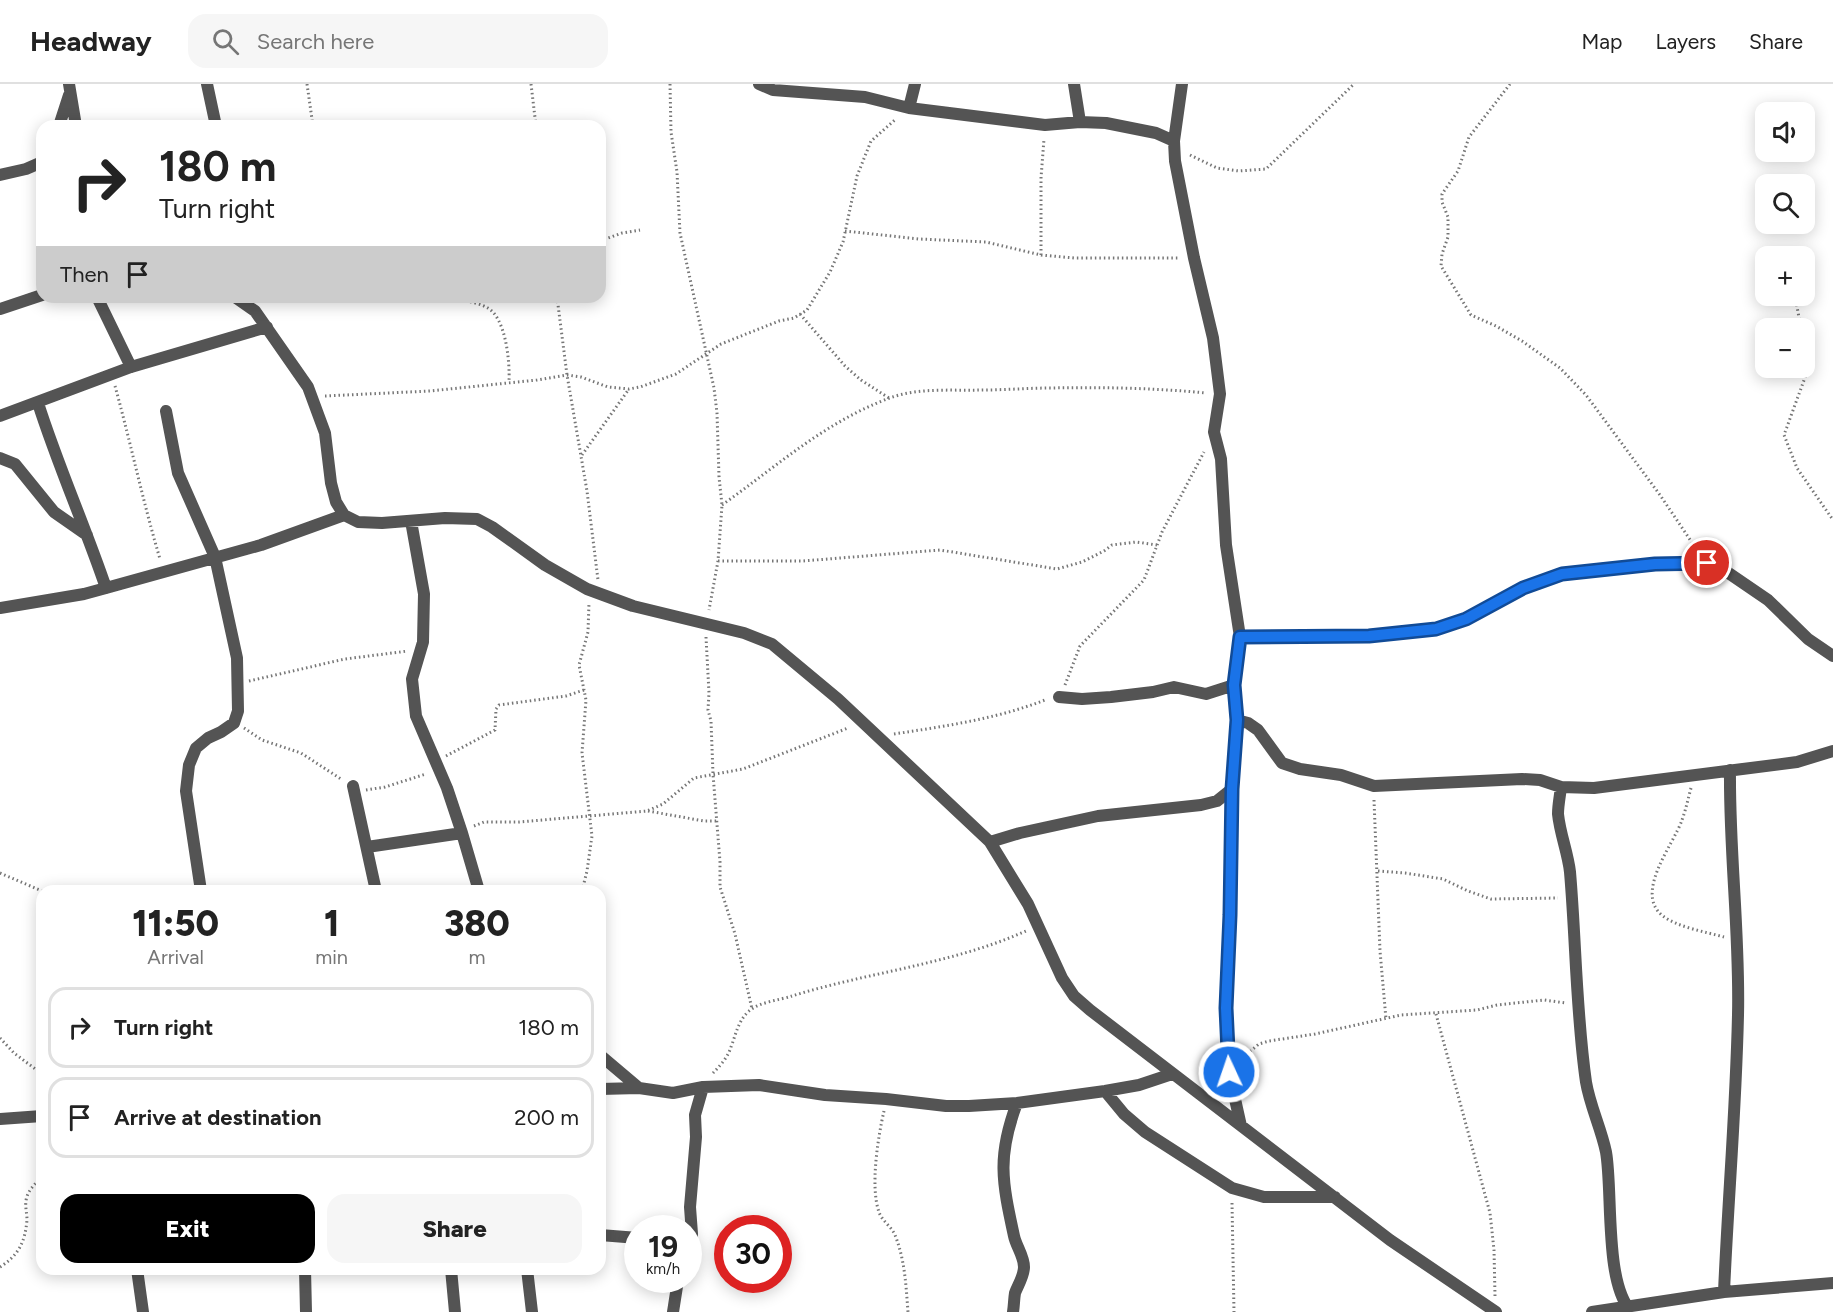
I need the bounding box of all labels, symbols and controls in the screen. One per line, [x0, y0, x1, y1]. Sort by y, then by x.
search box [188, 14, 608, 68]
text: Headway [30, 24, 152, 58]
icon: search [209, 25, 242, 58]
text: Search here [257, 28, 374, 55]
text: Map [1582, 29, 1622, 54]
text: Layers [1655, 29, 1716, 54]
text: Share [1749, 29, 1803, 54]
map controls [1755, 102, 1815, 378]
button: sound [1755, 102, 1815, 162]
text: 180 m [159, 141, 276, 192]
icon: right [60, 144, 138, 222]
button: search [1755, 174, 1815, 234]
text: Turn right [159, 192, 275, 225]
button: + [1755, 246, 1815, 306]
icon: arrive [121, 258, 154, 291]
text: Then [60, 261, 109, 288]
button: − [1755, 318, 1815, 378]
pin [1681, 537, 1732, 588]
icon: arrive [1690, 546, 1723, 579]
text: 11:50 [132, 902, 219, 945]
text: 1 [324, 902, 339, 945]
text: 380 [444, 902, 510, 945]
text: Arrival [147, 945, 204, 969]
text: min [315, 945, 348, 969]
text: m [468, 945, 485, 969]
icon: right [63, 1011, 96, 1044]
text: Turn right [114, 1014, 213, 1041]
text: 180 m [518, 1014, 579, 1041]
position arrow [1197, 1040, 1261, 1104]
icon: arrive [63, 1101, 96, 1134]
text: Arrive at destination [114, 1104, 322, 1131]
text: 200 m [514, 1104, 579, 1131]
button: Exit [60, 1194, 315, 1263]
button: Share [327, 1194, 582, 1263]
speed limit sign: 30 [714, 1215, 792, 1293]
text: 19 [648, 1228, 678, 1265]
text: km/h [646, 1260, 680, 1278]

